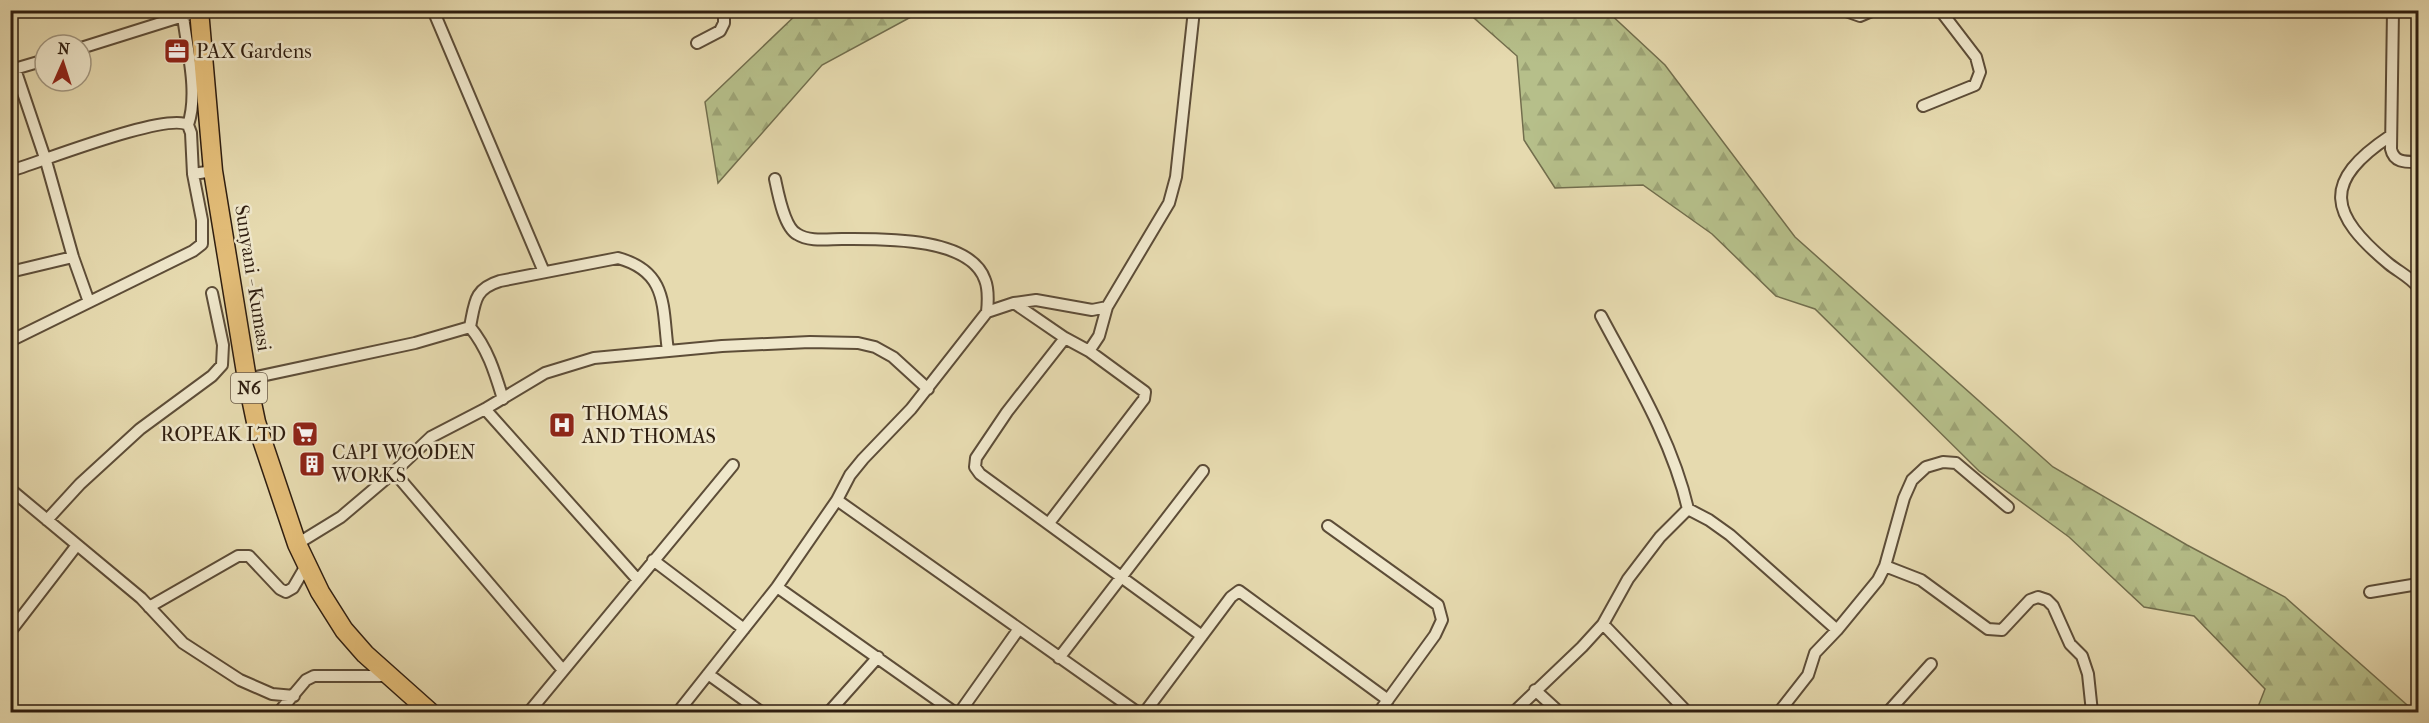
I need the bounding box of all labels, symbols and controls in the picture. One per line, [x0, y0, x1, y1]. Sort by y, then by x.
north arrow [33, 33, 93, 93]
office icon: PAX Gardens [162, 36, 192, 66]
text: N [57, 39, 71, 58]
place label: PAX Gardens [196, 40, 312, 63]
street label: Sunyani - Kumasi [230, 203, 276, 353]
road number: N6 [231, 373, 267, 403]
place label: THOMAS AND THOMAS [581, 402, 716, 448]
hospital icon: THOMAS AND THOMAS [547, 410, 577, 440]
supermarket icon: ROPEAK LTD [290, 419, 320, 449]
place label: ROPEAK LTD [161, 423, 286, 446]
place label: CAPI WOODEN WORKS [331, 441, 475, 487]
building icon: CAPI WOODEN WORKS [297, 449, 327, 479]

